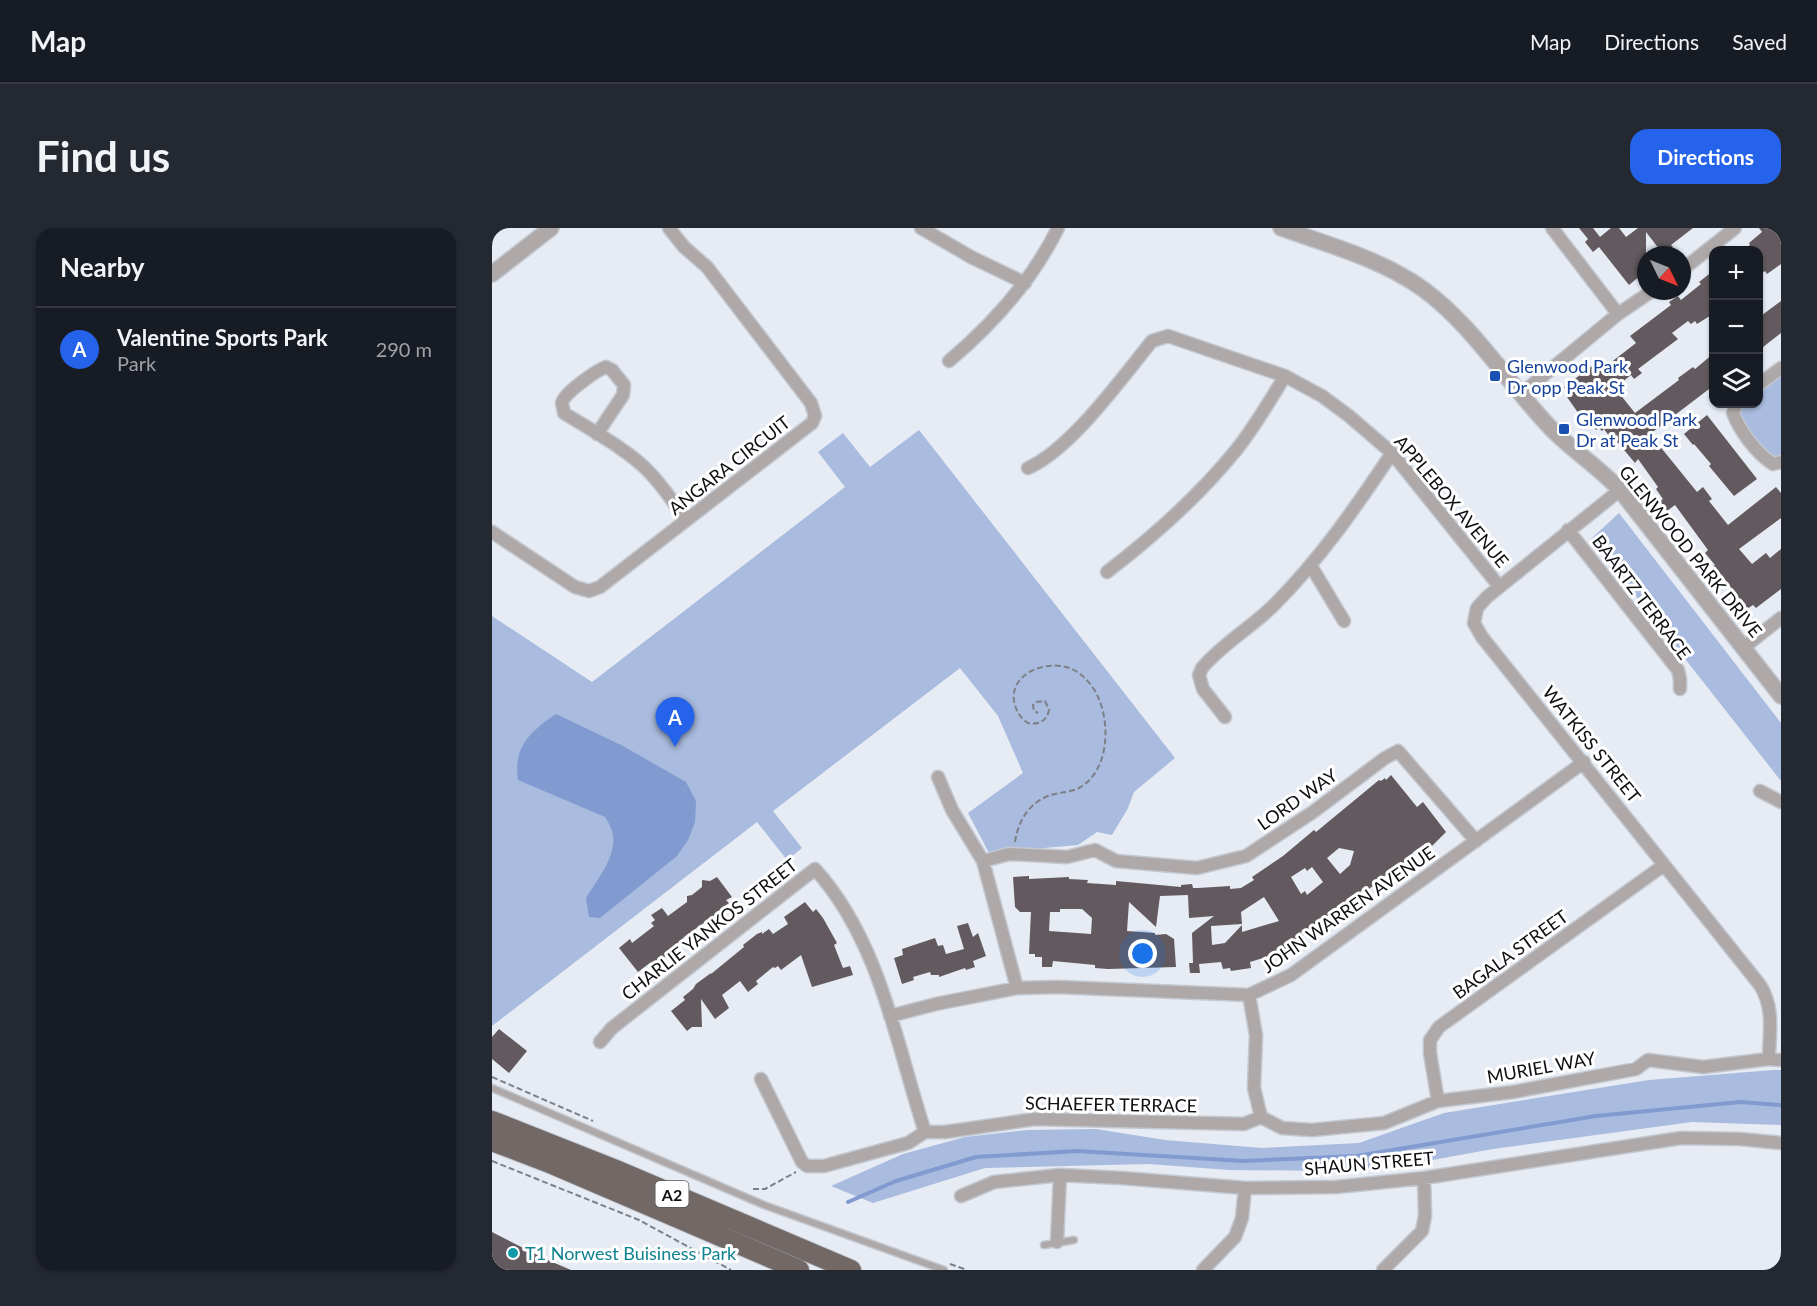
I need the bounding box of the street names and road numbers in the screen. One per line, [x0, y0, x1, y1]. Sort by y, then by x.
street label: ANGARA CIRCUIT [664, 411, 794, 519]
street label: APPLEBOX AVENUE [1390, 430, 1514, 572]
street label: GLENWOOD PARK DRIVE [1615, 461, 1767, 641]
street label: BAARTZ TERRACE [1588, 530, 1696, 664]
street label: WATKISS STREET [1538, 681, 1646, 807]
street label: LORD WAY [1253, 763, 1342, 835]
street label: JOHN WARREN AVENUE [1257, 841, 1439, 977]
street label: CHARLIE YANKOS STREET [617, 853, 801, 1004]
street label: BAGALA STREET [1448, 905, 1572, 1003]
street label: MURIEL WAY [1485, 1047, 1598, 1087]
street label: SCHAEFER TERRACE [1025, 1092, 1197, 1116]
street label: SHAUN STREET [1303, 1146, 1435, 1180]
road number: A2 [656, 1181, 688, 1207]

